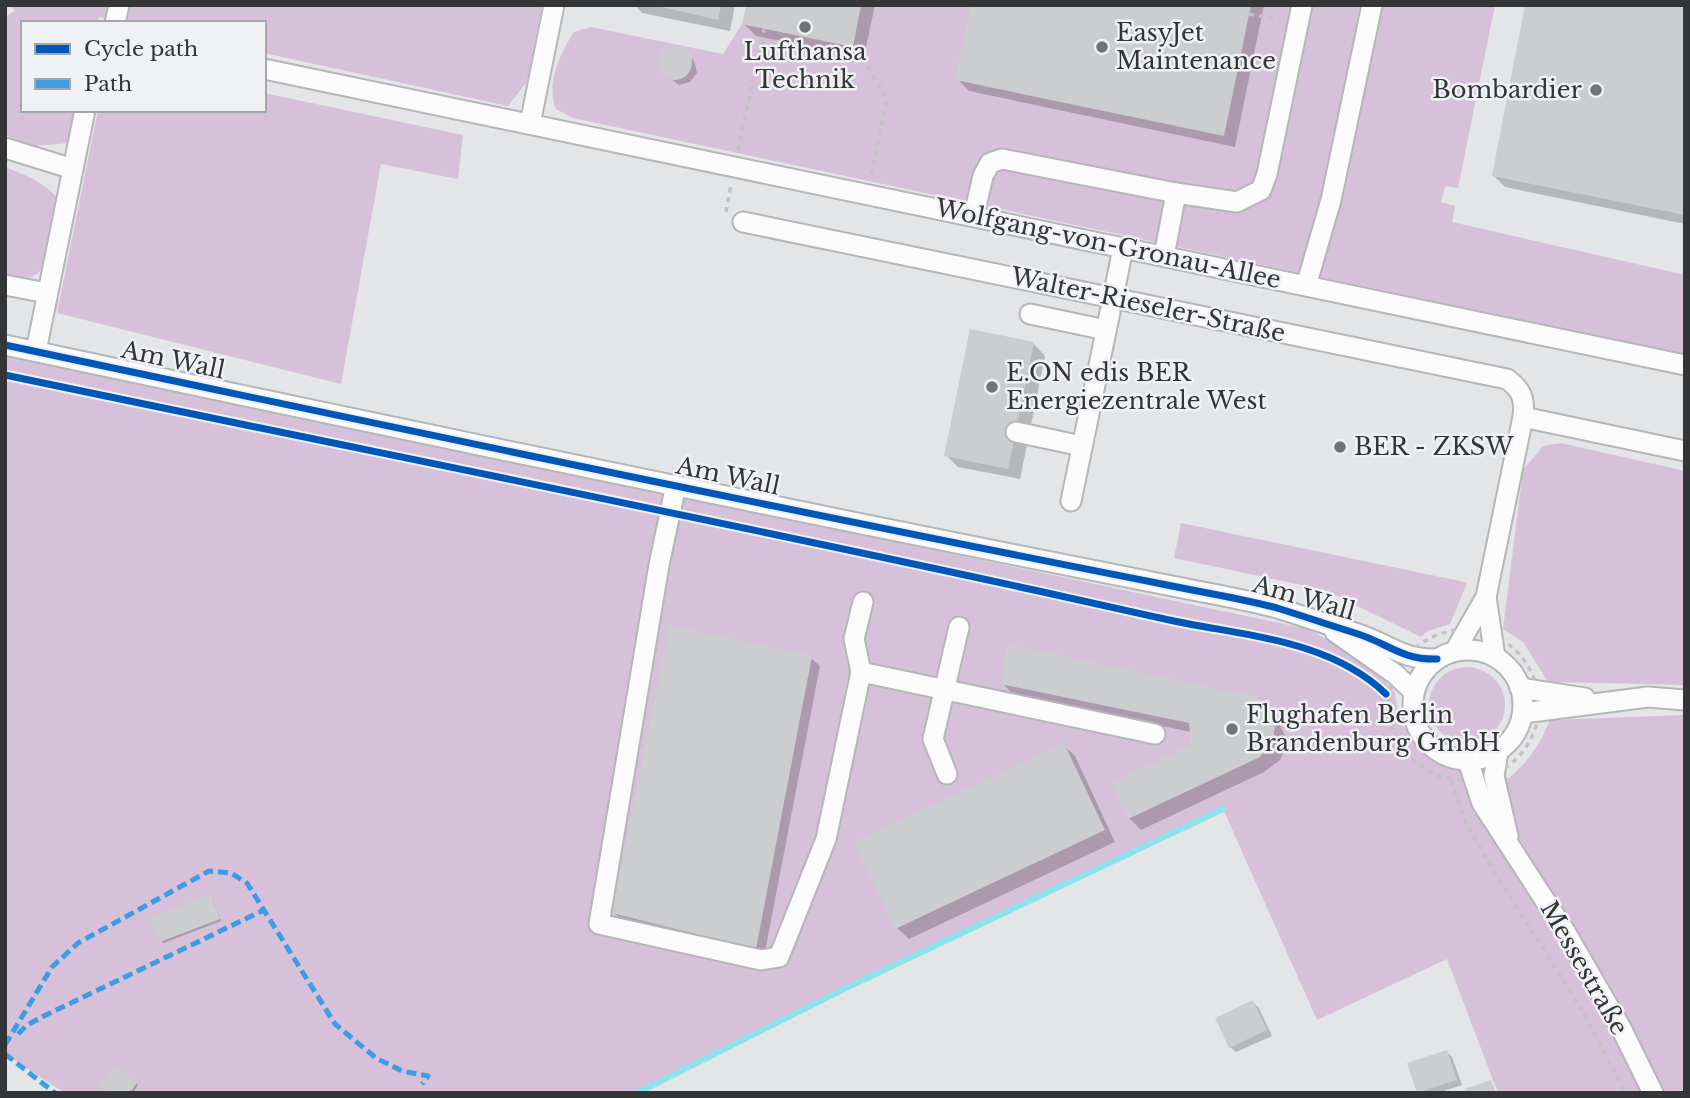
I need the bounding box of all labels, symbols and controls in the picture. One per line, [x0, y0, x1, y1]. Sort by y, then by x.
place label: EasyJet Maintenance [1116, 18, 1276, 75]
marker: Lufthansa Technik [797, 19, 813, 35]
legend [21, 21, 266, 112]
text: Cycle path [84, 36, 198, 62]
place label: Lufthansa Technik [743, 37, 867, 94]
marker: EasyJet Maintenance [1094, 39, 1110, 55]
text: Path [84, 71, 132, 97]
place label: Bombardier [1432, 75, 1583, 104]
marker: Bombardier [1588, 82, 1604, 98]
street label: Wolfgang-von-Gronau-Allee [932, 192, 1283, 294]
street label: Walter-Rieseler-Straße [1007, 261, 1288, 348]
street label: Am Wall [118, 334, 228, 385]
place label: E.ON edis BER Energiezentrale West [1006, 358, 1267, 415]
marker: E.ON edis BER Energiezentrale West [984, 379, 1000, 395]
place label: BER - ZKSW [1354, 432, 1514, 461]
marker: BER - ZKSW [1332, 439, 1348, 455]
street label: Am Wall [673, 450, 783, 501]
street label: Am Wall [1249, 569, 1359, 626]
place label: Flughafen Berlin Brandenburg GmbH [1246, 700, 1500, 757]
marker: Flughafen Berlin Brandenburg GmbH [1224, 721, 1240, 737]
street label: Messestraße [1534, 896, 1634, 1040]

